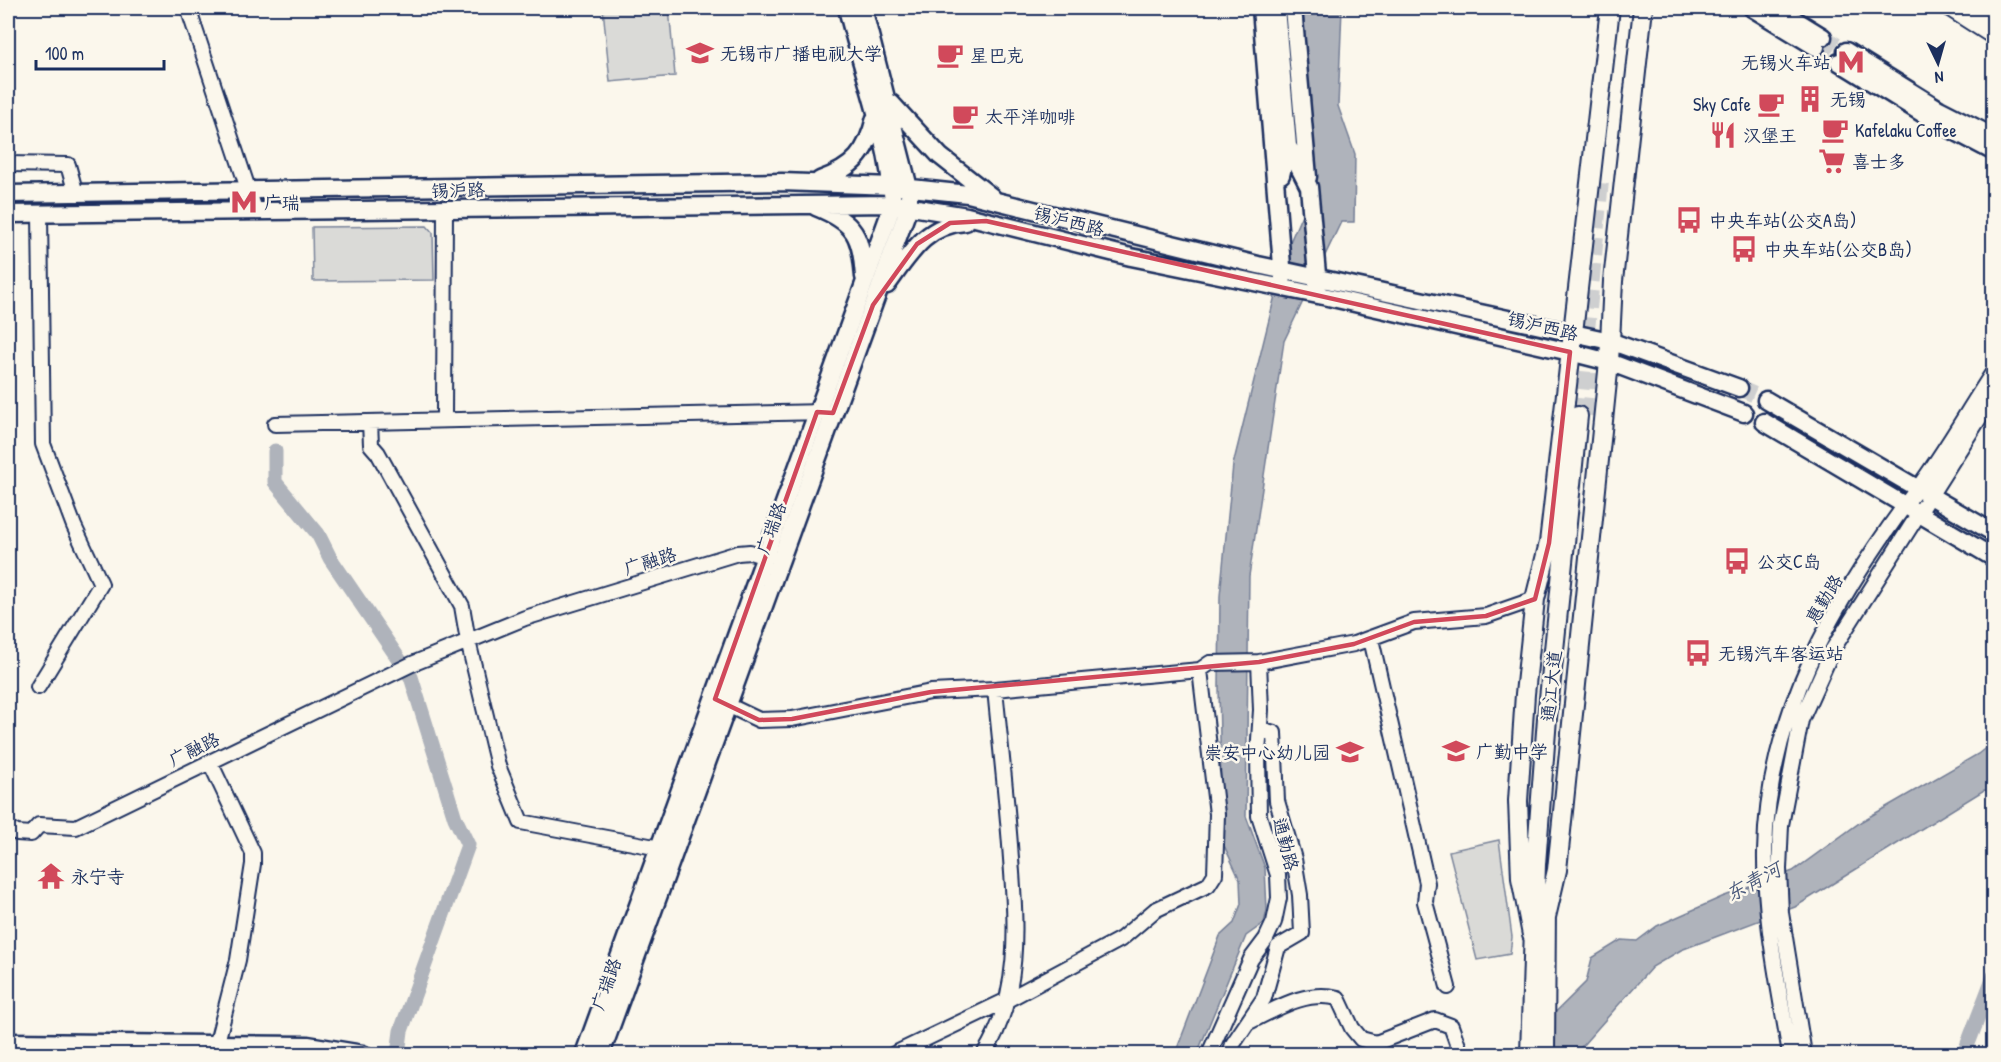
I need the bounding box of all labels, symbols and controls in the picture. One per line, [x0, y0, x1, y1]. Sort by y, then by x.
scale bar [36, 33, 164, 71]
north arrow [1908, 33, 1968, 93]
school or university icon: 无锡市广播电视大学 [685, 38, 715, 68]
cafe icon: 星巴克 [935, 40, 965, 70]
text: 100 m [45, 41, 84, 66]
place label: 无锡市广播电视大学 [720, 41, 882, 66]
place label: 星巴克 [970, 43, 1024, 68]
metro station icon: 无锡火车站 [1836, 47, 1866, 77]
place label: 无锡火车站 [1741, 50, 1831, 75]
text: N [1934, 67, 1945, 89]
building icon: 无锡 [1795, 84, 1825, 114]
place label: 无锡 [1830, 87, 1866, 112]
cafe icon: Sky Cafe [1756, 89, 1786, 119]
place label: Sky Cafe [1693, 92, 1751, 117]
cafe icon: 太平洋咖啡 [950, 101, 980, 131]
place label: 太平洋咖啡 [985, 104, 1075, 129]
cafe icon: Kafelaku Coffee [1820, 115, 1850, 145]
place label: Kafelaku Coffee [1855, 118, 1957, 143]
restaurant icon: 汉堡王 [1708, 120, 1738, 150]
place label: 汉堡王 [1743, 123, 1797, 148]
supermarket icon: 喜士多 [1817, 146, 1847, 176]
place label: 喜士多 [1852, 149, 1906, 174]
street label: 锡沪路 [431, 177, 485, 203]
metro station icon: 广瑞 [229, 187, 259, 217]
place label: 广瑞 [264, 190, 300, 215]
street label: 锡沪西路 [1031, 200, 1107, 242]
bus stop icon: 中央车站(公交A岛) [1674, 205, 1704, 235]
place label: 中央车站(公交A岛) [1709, 208, 1856, 233]
bus stop icon: 中央车站(公交B岛) [1729, 234, 1759, 264]
place label: 中央车站(公交B岛) [1764, 237, 1912, 262]
street label: 锡沪西路 [1505, 306, 1581, 346]
street label: 广瑞路 [750, 498, 792, 558]
street label: 广融路 [621, 541, 679, 581]
bus stop icon: 公交C岛 [1722, 546, 1752, 576]
place label: 公交C岛 [1757, 549, 1821, 574]
street label: 惠勤路 [1799, 569, 1849, 629]
bus stop icon: 无锡汽车客运站 [1683, 638, 1713, 668]
place label: 无锡汽车客运站 [1718, 641, 1844, 666]
street label: 通江大道 [1535, 649, 1567, 723]
street label: 广融路 [164, 726, 224, 772]
school or university icon: 广勤中学 [1441, 736, 1471, 766]
school or university icon: 崇安中心幼儿园 [1335, 737, 1365, 767]
place label: 广勤中学 [1476, 739, 1548, 764]
place label: 崇安中心幼儿园 [1204, 740, 1330, 765]
street label: 通勤路 [1267, 815, 1305, 873]
water label: 东青河 [1720, 854, 1788, 907]
temple icon: 永宁寺 [36, 861, 66, 891]
place label: 永宁寺 [71, 864, 125, 889]
street label: 广瑞路 [585, 954, 627, 1014]

